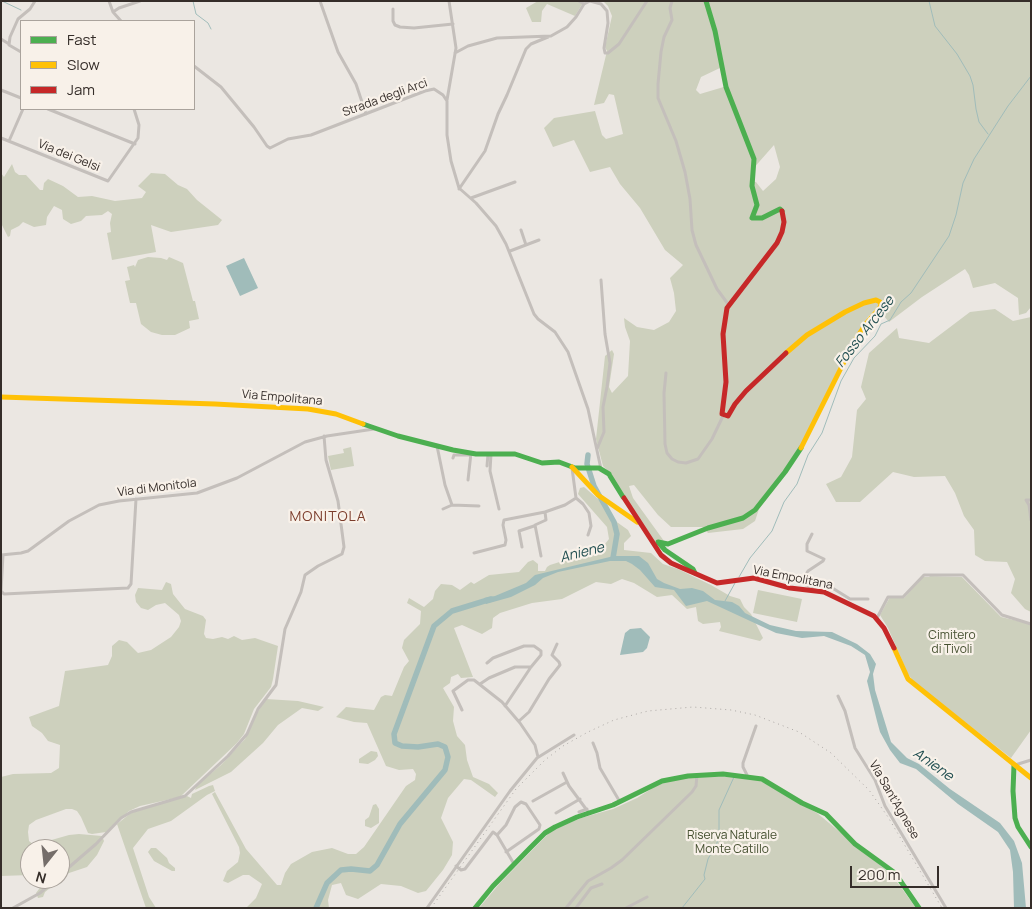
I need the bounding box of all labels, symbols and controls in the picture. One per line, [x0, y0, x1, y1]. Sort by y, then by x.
legend [20, 20, 195, 110]
text: Fast [67, 29, 96, 50]
text: Slow [67, 54, 100, 75]
street label: Strada degli Arci [341, 76, 429, 120]
text: Jam [67, 79, 95, 100]
street label: Via dei Gelsi [36, 137, 102, 175]
water label: Fosso Arcese [832, 293, 898, 371]
street label: Via Empolitana [241, 387, 323, 409]
street label: Via di Monitola [117, 476, 197, 500]
district label: MONITOLA [288, 509, 368, 525]
water label: Aniene [558, 539, 606, 567]
street label: Via Empolitana [752, 563, 834, 593]
park label: Cimitero di Tivoli [928, 629, 976, 657]
water label: Aniene [910, 745, 956, 785]
street label: Via Sant'Agnese [866, 758, 922, 842]
park label: Riserva Naturale Monte Catillo [687, 829, 777, 857]
north arrow [20, 839, 70, 889]
scale bar [852, 856, 941, 888]
text: 200 m [858, 864, 901, 885]
text: N [34, 867, 48, 888]

